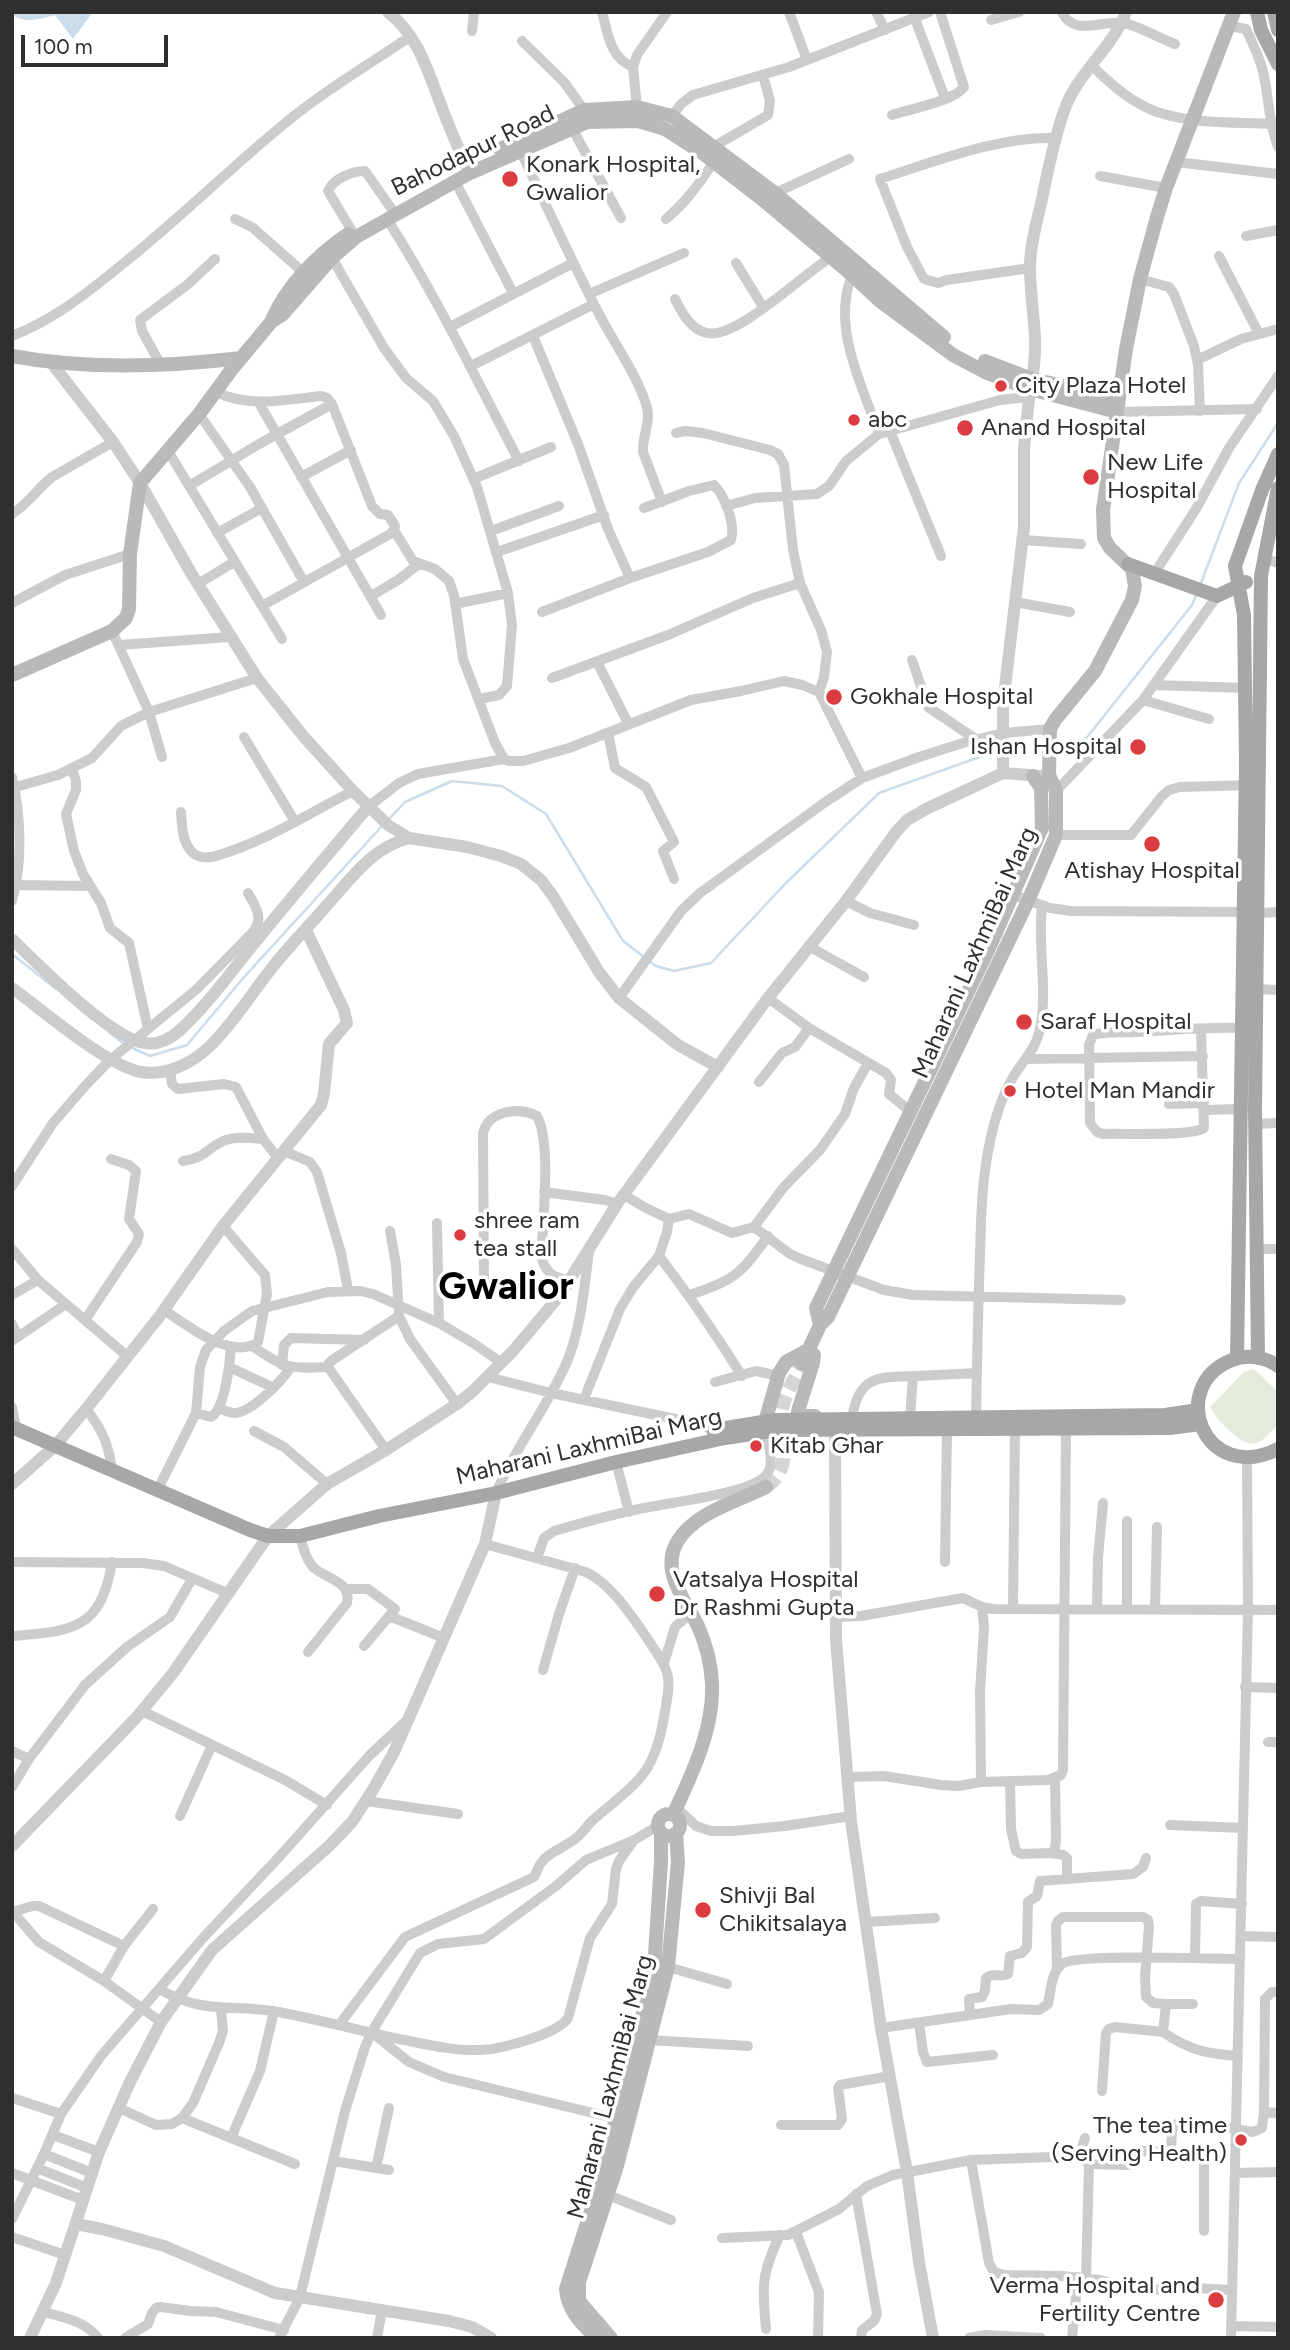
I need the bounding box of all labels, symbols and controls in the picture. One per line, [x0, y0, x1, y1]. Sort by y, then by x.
scale bar [24, 21, 172, 65]
text: 100 m [34, 34, 93, 59]
street label: Bahodapur Road [387, 99, 559, 203]
place label: Konark Hospital, Gwalior [526, 151, 701, 207]
marker: Konark Hospital, Gwalior [500, 169, 520, 189]
place label: City Plaza Hotel [1015, 372, 1186, 400]
marker: City Plaza Hotel [993, 378, 1009, 394]
place label: abc [868, 406, 907, 434]
marker: abc [846, 412, 862, 428]
place label: Anand Hospital [981, 414, 1146, 442]
marker: Anand Hospital [955, 418, 975, 438]
place label: New Life Hospital [1107, 449, 1203, 505]
marker: New Life Hospital [1081, 467, 1101, 487]
place label: Gokhale Hospital [850, 683, 1033, 711]
marker: Gokhale Hospital [824, 687, 844, 707]
place label: Ishan Hospital [970, 733, 1122, 761]
marker: Ishan Hospital [1128, 737, 1148, 757]
street label: Maharani LaxhmiBai Marg [907, 823, 1043, 1083]
marker: Atishay Hospital [1142, 834, 1162, 854]
place label: Atishay Hospital [1064, 857, 1240, 885]
place label: Saraf Hospital [1040, 1008, 1192, 1036]
marker: Saraf Hospital [1014, 1012, 1034, 1032]
place label: Hotel Man Mandir [1024, 1077, 1215, 1105]
marker: Hotel Man Mandir [1002, 1083, 1018, 1099]
place label: shree ram tea stall [474, 1207, 580, 1263]
marker: shree ram tea stall [452, 1227, 468, 1243]
district label: Gwalior [438, 1265, 574, 1311]
street label: Maharani LaxhmiBai Marg [453, 1402, 725, 1492]
place label: Kitab Ghar [770, 1432, 883, 1460]
marker: Kitab Ghar [748, 1438, 764, 1454]
place label: Vatsalya Hospital Dr Rashmi Gupta [673, 1566, 859, 1622]
marker: Vatsalya Hospital Dr Rashmi Gupta [647, 1584, 667, 1604]
place label: Shivji Bal Chikitsalaya [719, 1882, 847, 1938]
marker: Shivji Bal Chikitsalaya [693, 1900, 713, 1920]
street label: Maharani LaxhmiBai Marg [562, 1952, 660, 2222]
place label: The tea time (Serving Health) [1052, 2112, 1227, 2168]
marker: The tea time (Serving Health) [1233, 2132, 1249, 2148]
place label: Verma Hospital and Fertility Centre [989, 2272, 1200, 2328]
marker: Verma Hospital and Fertility Centre [1206, 2290, 1226, 2310]

